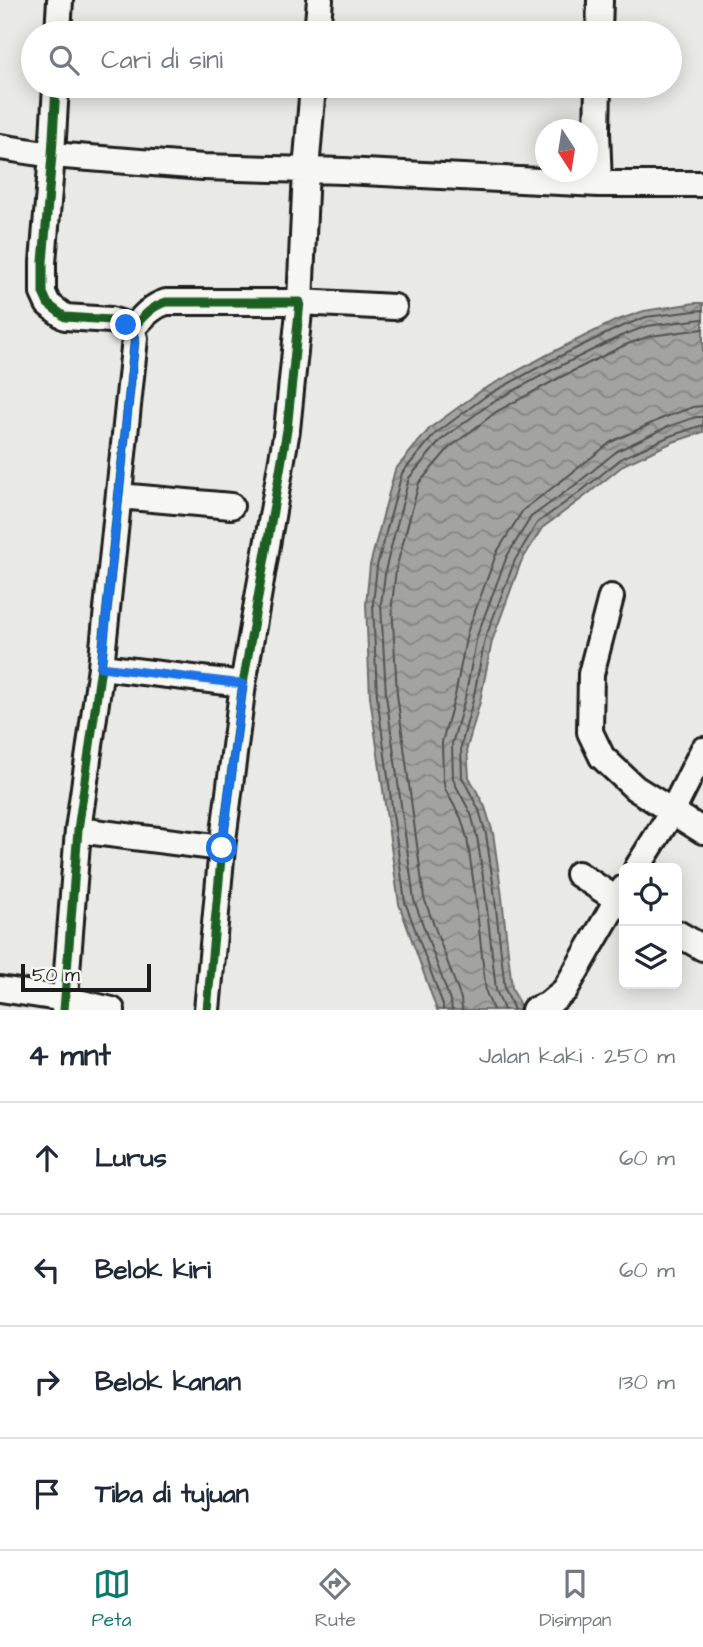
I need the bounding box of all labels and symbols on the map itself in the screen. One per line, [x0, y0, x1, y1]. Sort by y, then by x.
north arrow [535, 119, 598, 182]
route end [110, 309, 141, 340]
route start [206, 832, 237, 863]
scale bar [21, 961, 150, 993]

